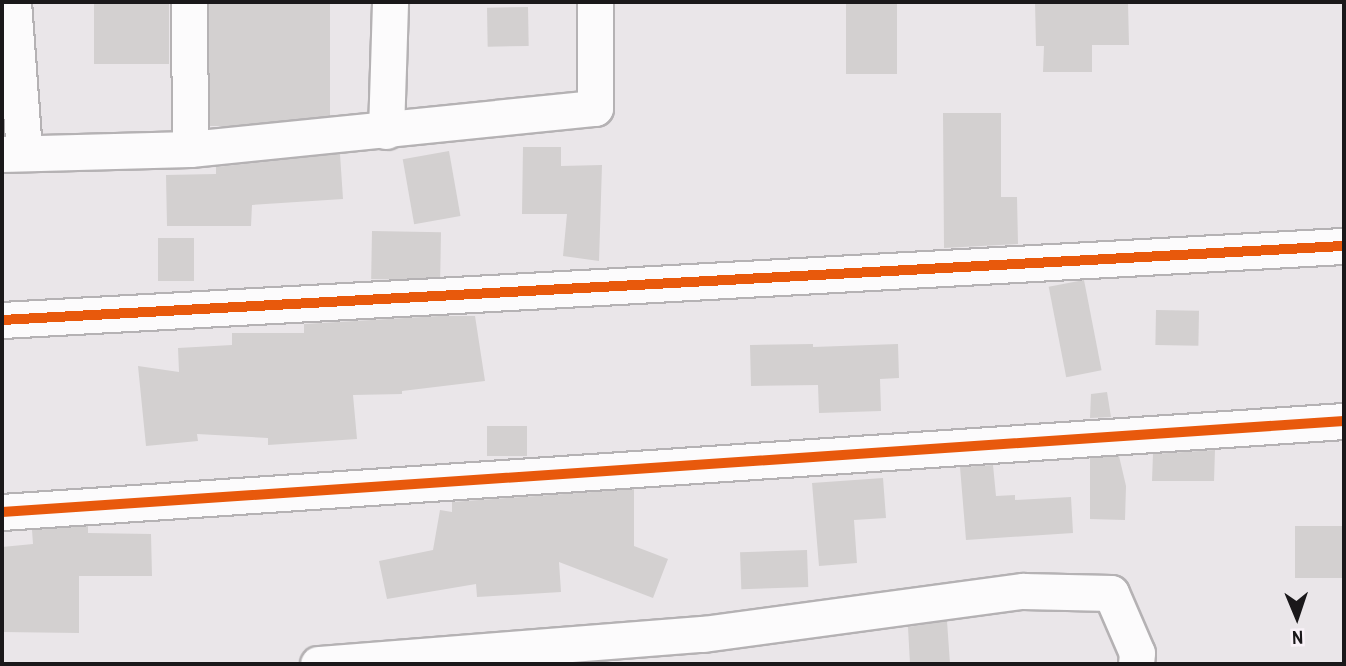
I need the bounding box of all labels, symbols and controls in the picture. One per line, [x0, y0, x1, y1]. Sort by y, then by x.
north arrow [1262, 582, 1332, 652]
text: N [1292, 625, 1304, 651]

